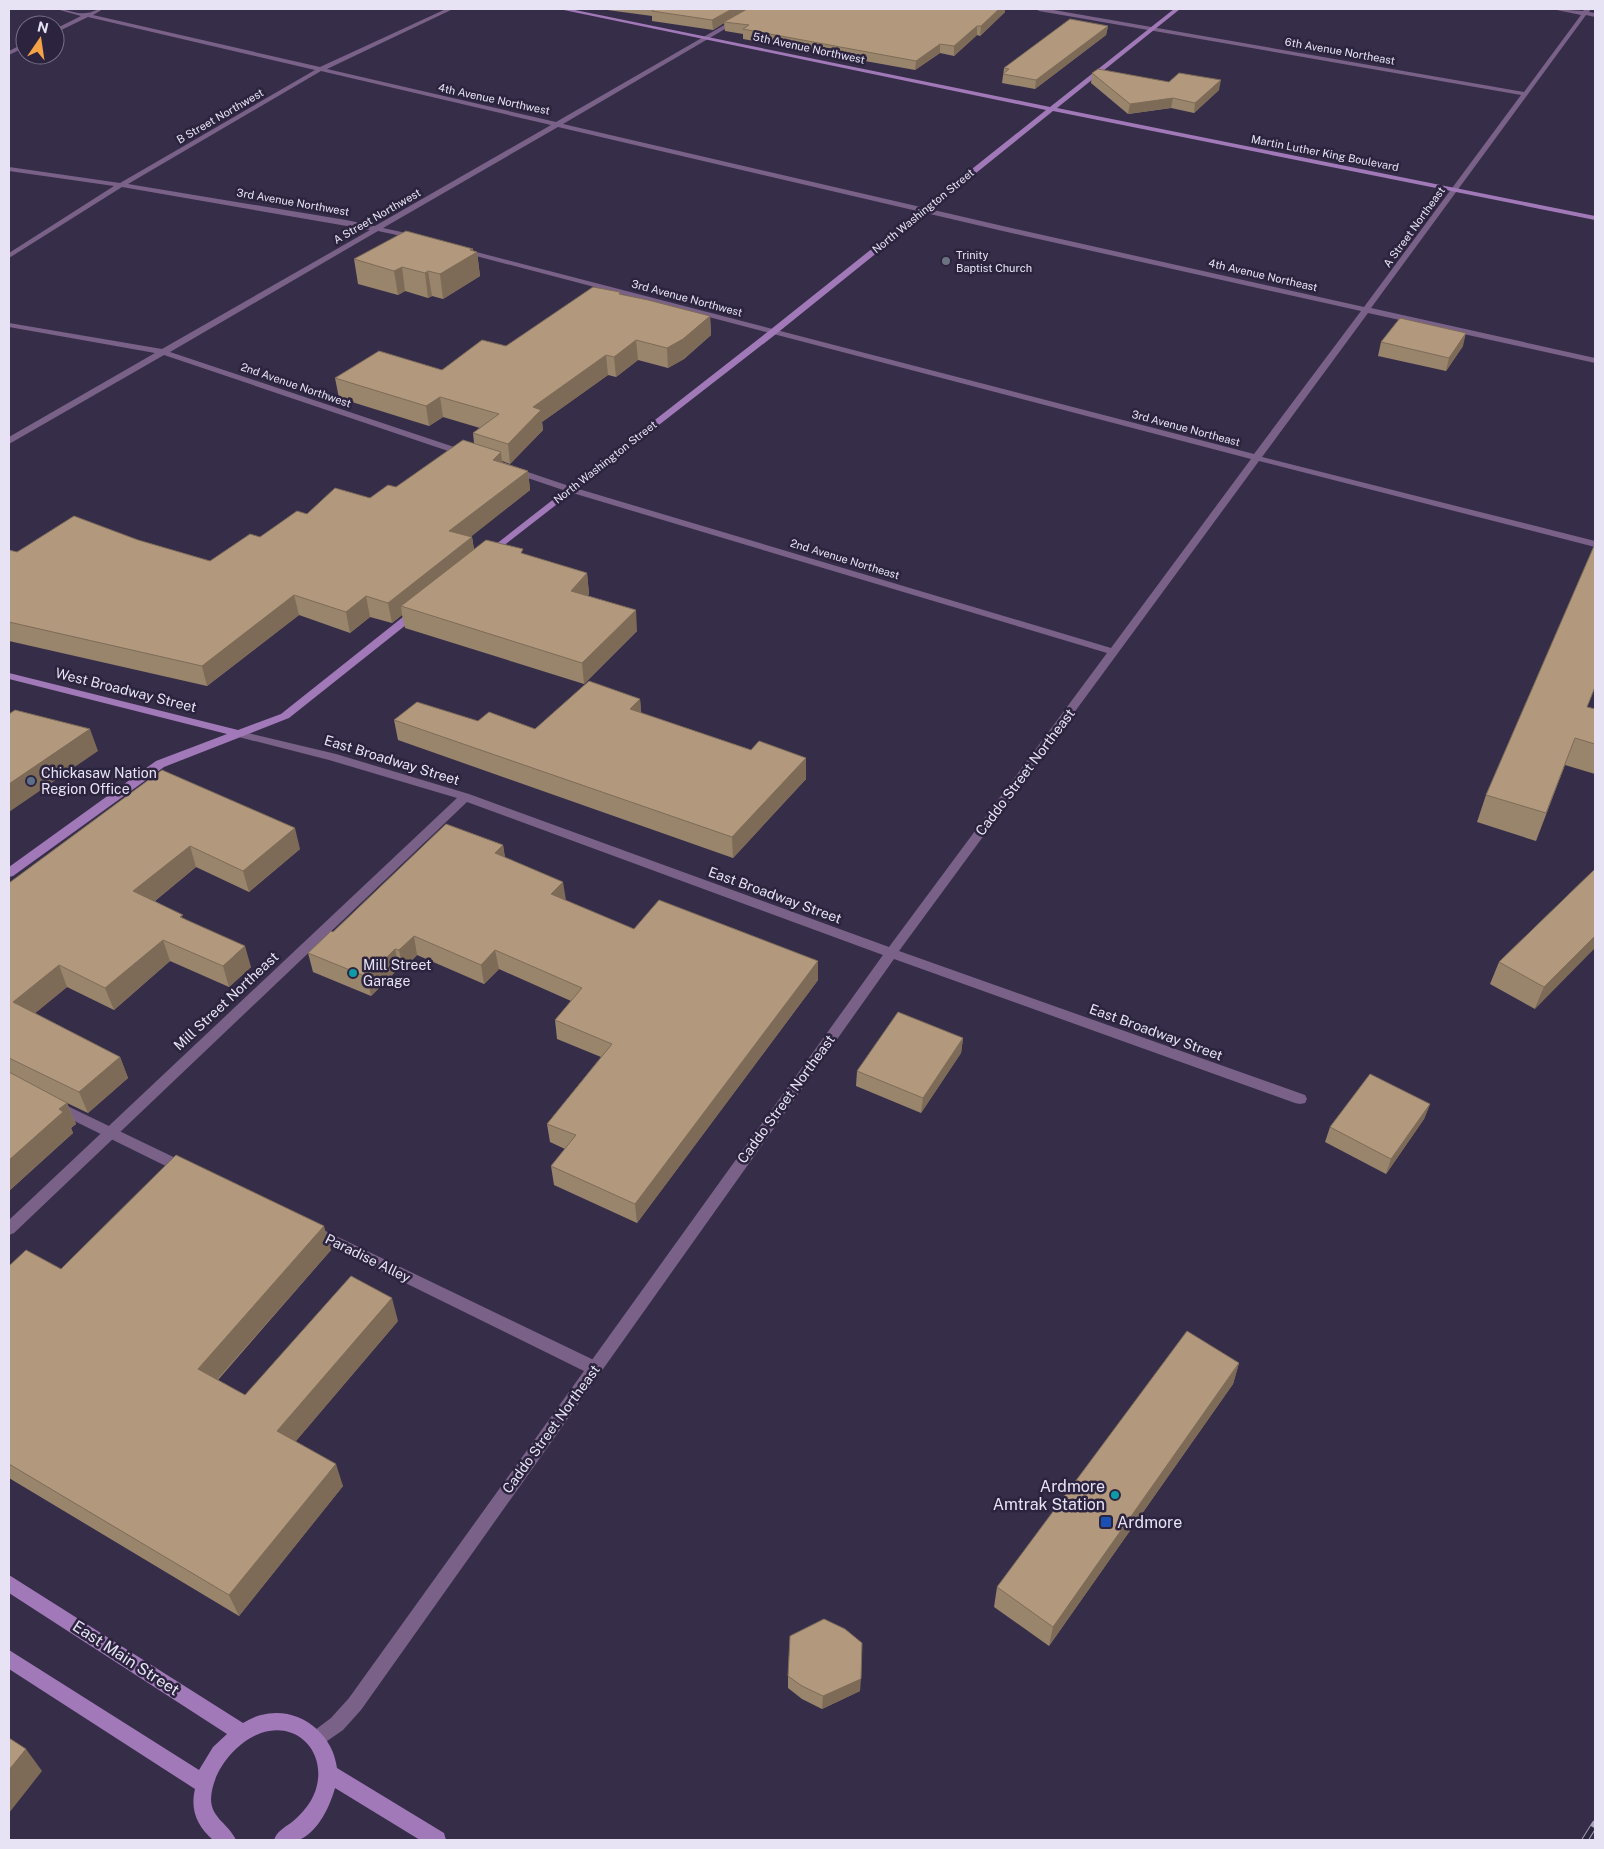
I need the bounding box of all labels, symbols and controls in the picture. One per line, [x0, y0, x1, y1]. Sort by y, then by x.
north arrow [15, 15, 65, 65]
text: N [36, 18, 50, 36]
street label: 5th Avenue Northwest [752, 30, 866, 66]
street label: 6th Avenue Northeast [1284, 35, 1396, 67]
street label: 4th Avenue Northwest [437, 81, 551, 117]
street label: B Street Northwest [174, 86, 266, 146]
street label: Martin Luther King Boulevard [1250, 133, 1400, 173]
street label: North Washington Street [870, 166, 976, 256]
street label: A Street Northeast [1381, 184, 1447, 270]
street label: 3rd Avenue Northwest [236, 186, 350, 218]
street label: A Street Northwest [331, 186, 423, 246]
place label: Trinity Baptist Church [956, 249, 1032, 274]
marker: Trinity Baptist Church [940, 255, 952, 267]
street label: 4th Avenue Northeast [1207, 257, 1319, 293]
street label: 3rd Avenue Northwest [630, 277, 744, 319]
street label: 2nd Avenue Northwest [239, 360, 353, 410]
street label: 3rd Avenue Northeast [1130, 408, 1242, 448]
street label: North Washington Street [551, 418, 659, 506]
street label: 2nd Avenue Northeast [789, 537, 901, 581]
street label: West Broadway Street [54, 665, 198, 715]
street label: Caddo Street Northeast [972, 705, 1078, 839]
street label: East Broadway Street [322, 732, 462, 788]
place label: Chickasaw Nation Region Office [41, 765, 157, 797]
marker: Chickasaw Nation Region Office [25, 775, 37, 787]
street label: East Broadway Street [706, 863, 844, 927]
street label: Mill Street Northeast [170, 948, 282, 1054]
place label: Mill Street Garage [363, 957, 432, 989]
marker: Mill Street Garage [347, 967, 359, 979]
street label: East Broadway Street [1087, 1000, 1225, 1064]
street label: Caddo Street Northeast [734, 1032, 838, 1166]
street label: Paradise Alley [323, 1230, 414, 1286]
street label: Caddo Street Northeast [499, 1362, 603, 1496]
place label: Ardmore Amtrak Station [993, 1477, 1105, 1514]
marker: Ardmore Amtrak Station [1109, 1489, 1121, 1501]
place label: Ardmore [1117, 1513, 1182, 1532]
marker: Ardmore [1099, 1515, 1113, 1529]
street label: East Main Street [69, 1616, 183, 1700]

